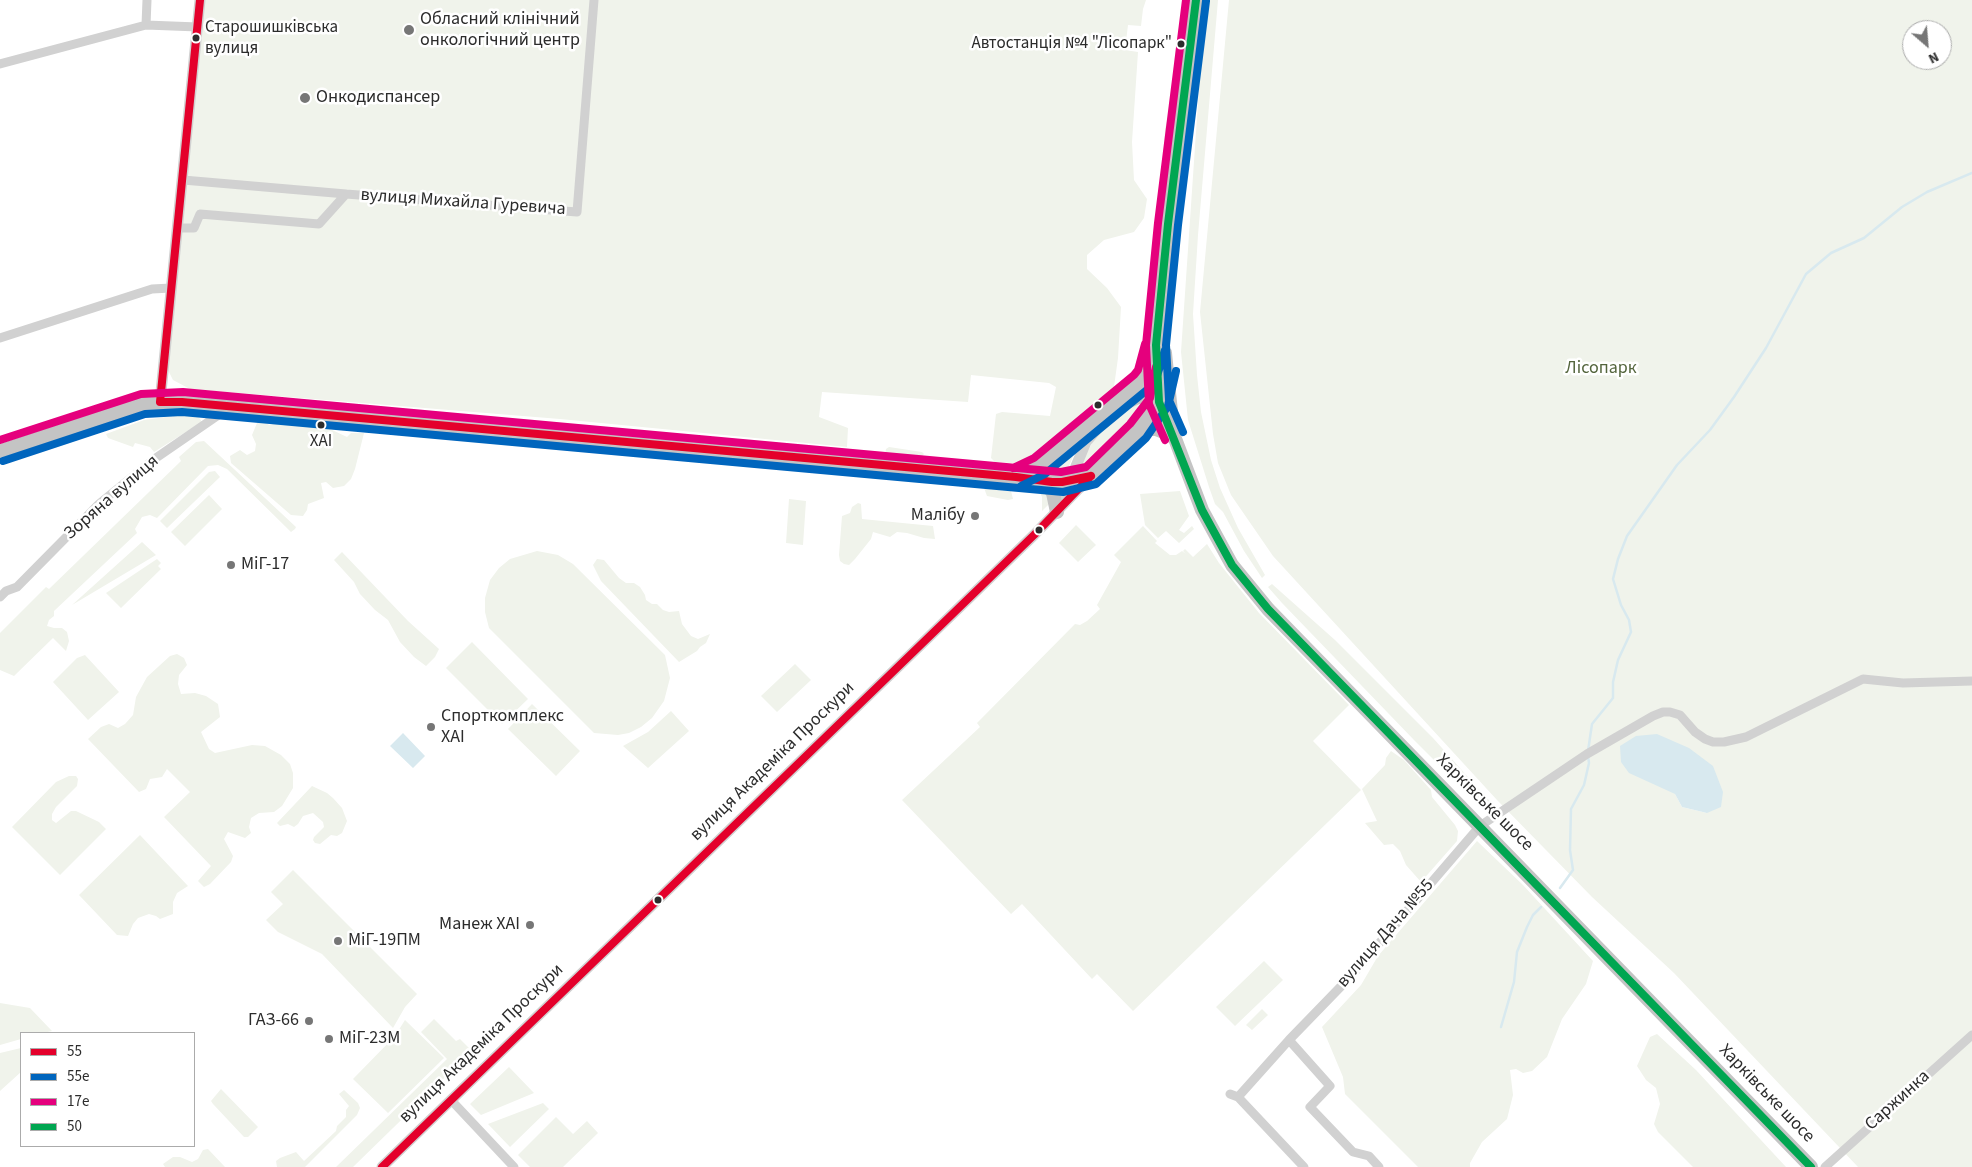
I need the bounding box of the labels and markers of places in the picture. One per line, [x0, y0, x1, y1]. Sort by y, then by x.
place label: Обласний клінічний онкологічний центр [420, 9, 580, 52]
place label: Старошишківська вулиця [205, 18, 338, 58]
marker: Обласний клінічний онкологічний центр [402, 23, 416, 37]
marker: Старошишківська вулиця [191, 33, 201, 43]
place label: Автостанція №4 "Лісопарк" [971, 34, 1172, 54]
marker: Автостанція №4 "Лісопарк" [1176, 39, 1186, 49]
place label: Онкодиспансер [316, 87, 440, 109]
marker: Онкодиспансер [298, 91, 312, 105]
unlabelled marker [1093, 400, 1103, 410]
marker: ХАІ [316, 420, 326, 430]
place label: ХАІ [310, 432, 332, 452]
place label: Малібу [911, 505, 965, 527]
marker: Малібу [969, 510, 981, 522]
unlabelled marker [1034, 525, 1044, 535]
place label: МіГ-17 [241, 554, 289, 576]
marker: МіГ-17 [225, 559, 237, 571]
place label: Спорткомплекс ХАІ [441, 706, 564, 749]
marker: Спорткомплекс ХАІ [425, 721, 437, 733]
unlabelled marker [653, 895, 663, 905]
place label: Манеж ХАІ [439, 914, 520, 936]
marker: Манеж ХАІ [524, 919, 536, 931]
place label: МіГ-19ПМ [348, 930, 421, 952]
marker: МіГ-19ПМ [332, 935, 344, 947]
place label: ГАЗ-66 [248, 1010, 299, 1032]
marker: ГАЗ-66 [303, 1015, 315, 1027]
place label: МіГ-23М [339, 1028, 400, 1050]
marker: МіГ-23М [323, 1033, 335, 1045]

